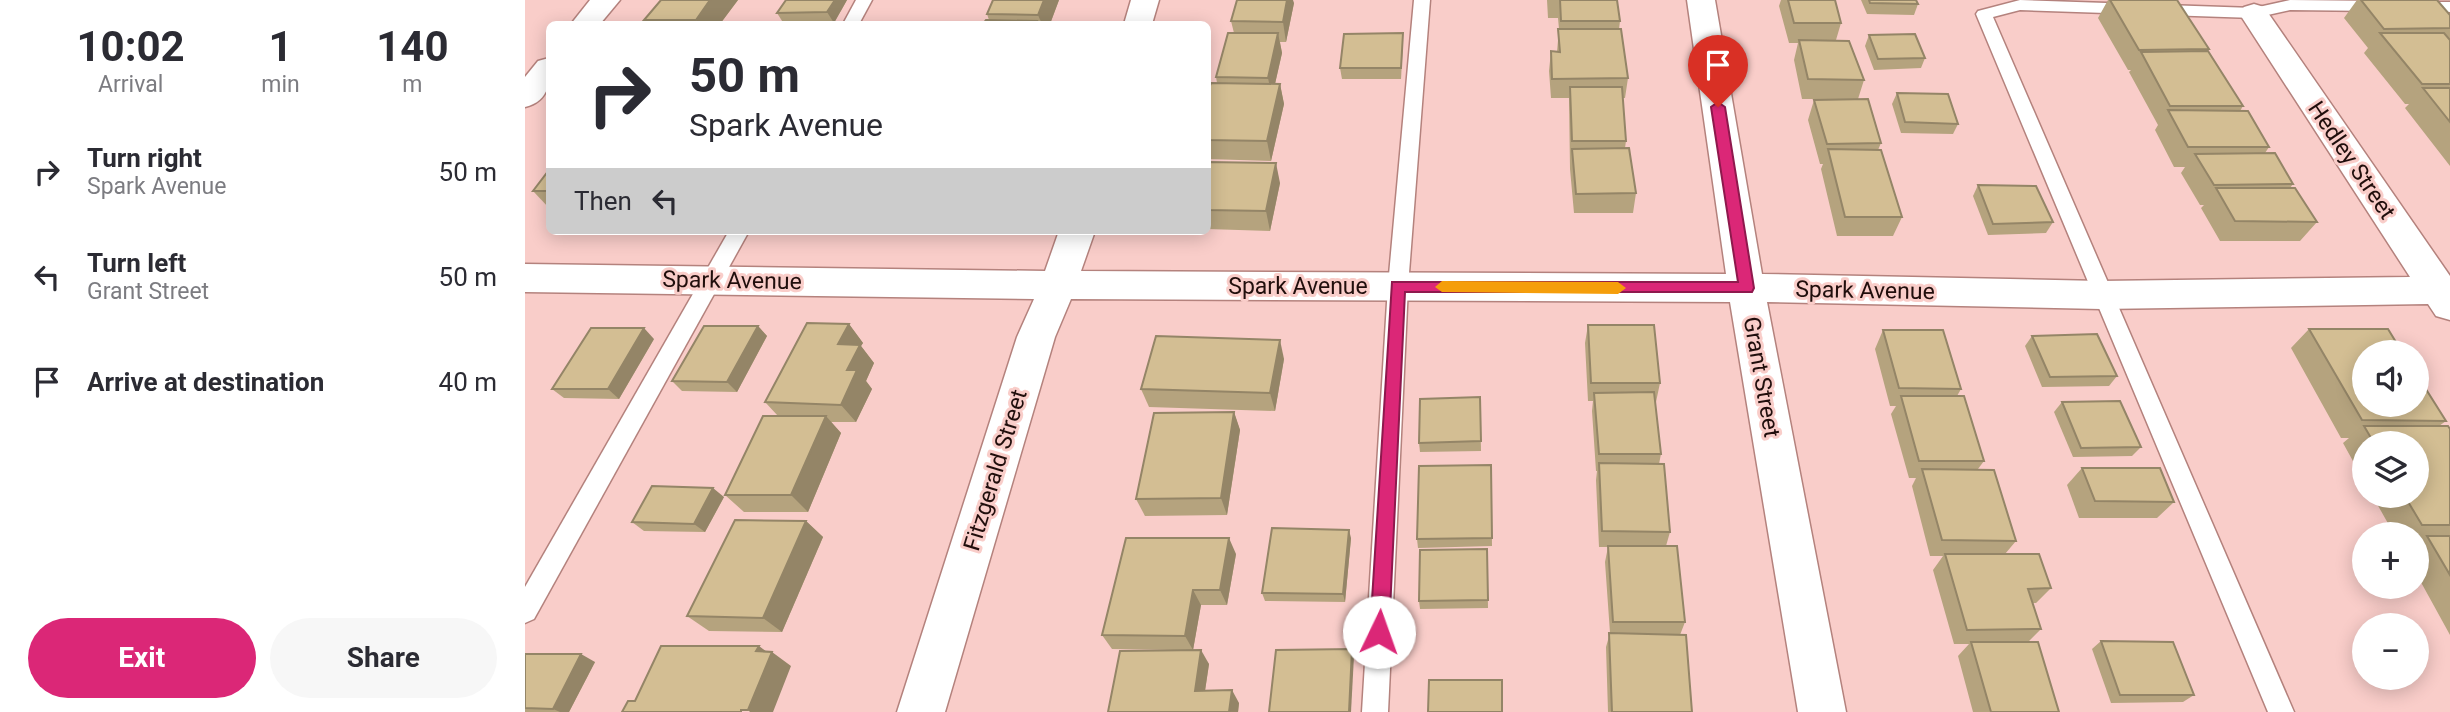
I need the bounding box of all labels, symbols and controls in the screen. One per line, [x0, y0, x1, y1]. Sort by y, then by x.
text: 10:02 [77, 22, 185, 71]
text: 1 [268, 22, 293, 71]
text: 140 [376, 22, 449, 71]
pin [1688, 35, 1748, 107]
icon: arrive [1699, 46, 1737, 84]
text: 50 m [689, 47, 800, 104]
icon: right [574, 49, 665, 140]
text: Arrival [98, 71, 163, 98]
text: min [261, 71, 300, 98]
text: m [402, 71, 422, 98]
street label: Hedley Street [2302, 96, 2401, 224]
text: Spark Avenue [689, 106, 883, 144]
text: Turn right [87, 143, 202, 173]
icon: right [28, 153, 66, 191]
text: 50 m [439, 157, 497, 187]
text: Spark Avenue [87, 173, 226, 200]
icon: left [646, 182, 684, 220]
text: Then [574, 186, 632, 216]
text: Turn left [87, 248, 186, 278]
icon: left [28, 258, 66, 296]
text: 50 m [439, 262, 497, 292]
street label: Spark Avenue [662, 266, 802, 295]
street label: Spark Avenue [1228, 273, 1368, 300]
street label: Spark Avenue [1795, 276, 1935, 305]
text: Grant Street [87, 278, 209, 305]
street label: Grant Street [1738, 315, 1785, 440]
map controls [2352, 340, 2429, 690]
button: sound [2352, 340, 2429, 417]
icon: arrive [28, 363, 66, 401]
text: Arrive at destination [87, 367, 324, 397]
text: 40 m [439, 367, 497, 397]
street label: Fitzgerald Street [958, 386, 1033, 554]
button: layers [2352, 431, 2429, 508]
button: + [2352, 522, 2429, 599]
position arrow [1342, 595, 1416, 669]
button: − [2352, 613, 2429, 690]
button: Exit [28, 618, 256, 698]
button: Share [270, 618, 497, 698]

